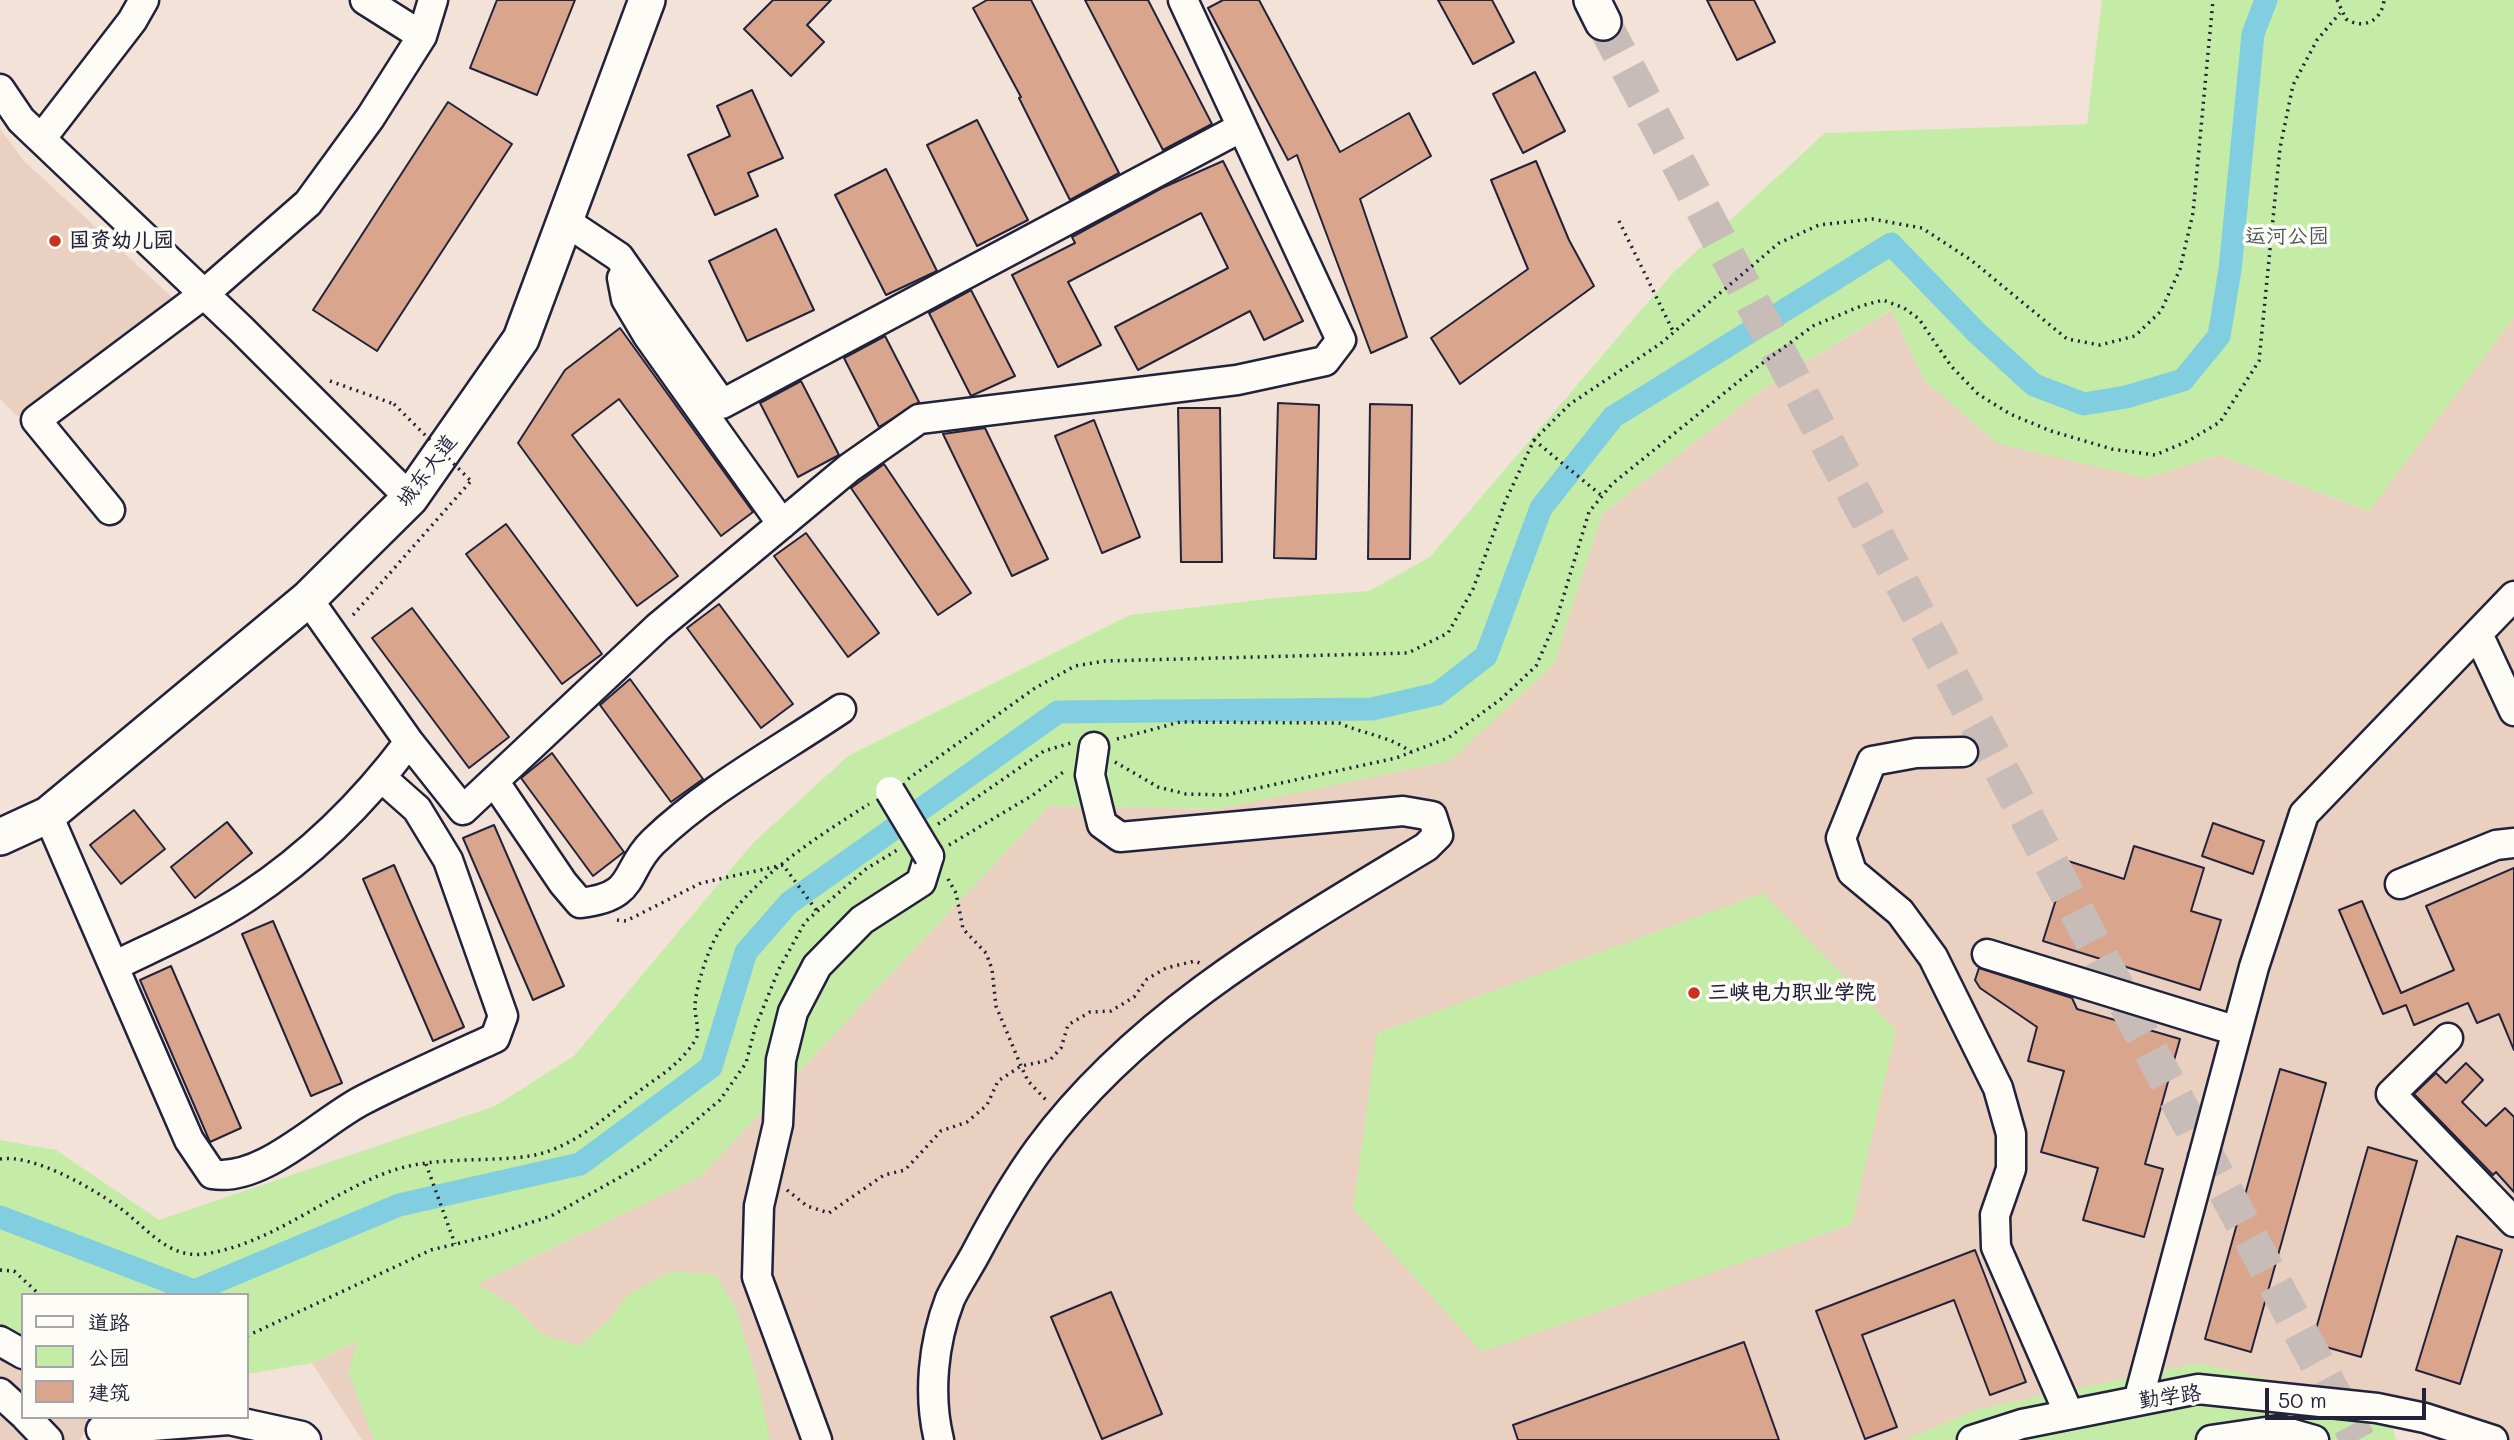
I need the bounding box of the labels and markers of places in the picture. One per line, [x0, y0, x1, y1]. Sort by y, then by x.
place label: 国资幼儿园 [69, 228, 174, 254]
marker: 国资幼儿园 [47, 233, 63, 249]
place label: 三峡电力职业学院 [1708, 980, 1876, 1006]
marker: 三峡电力职业学院 [1686, 985, 1702, 1001]

